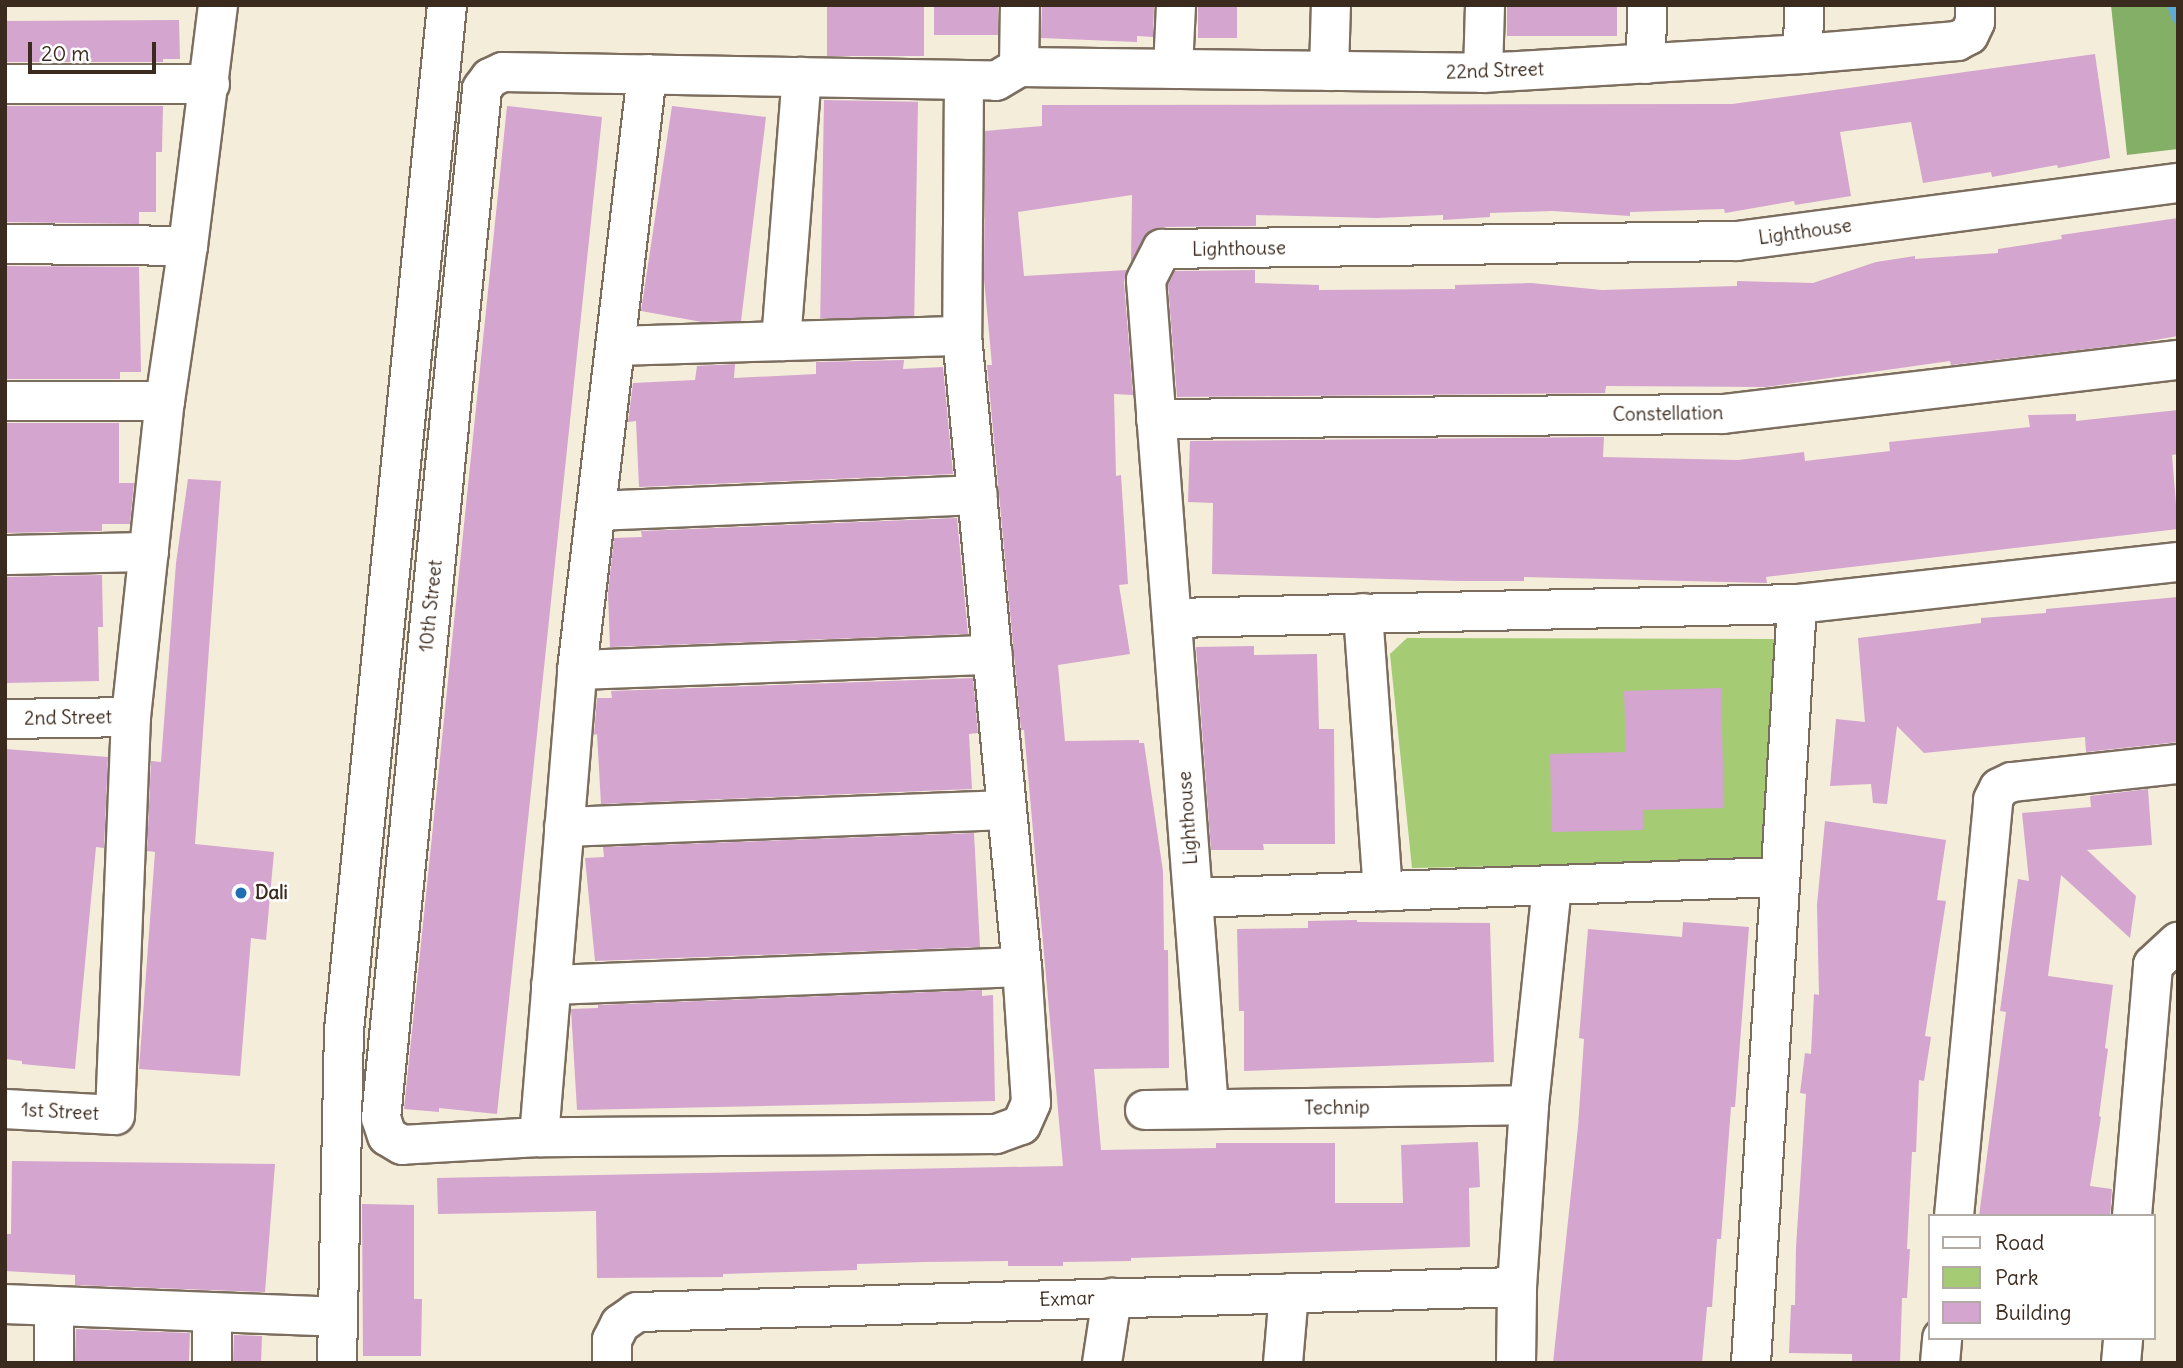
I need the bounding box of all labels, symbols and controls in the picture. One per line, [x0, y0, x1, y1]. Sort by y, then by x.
scale bar [32, 28, 159, 72]
text: 20 m [41, 40, 90, 67]
street label: 22nd Street [1446, 58, 1544, 84]
street label: Lighthouse [1757, 214, 1853, 250]
street label: Lighthouse [1192, 237, 1286, 261]
street label: Constellation [1612, 402, 1724, 426]
street label: 10th Street [415, 559, 447, 653]
street label: 2nd Street [24, 706, 112, 730]
street label: Lighthouse [1173, 770, 1203, 866]
place label: Dali [255, 882, 288, 904]
marker: Dali [233, 885, 249, 901]
street label: Technip [1304, 1096, 1370, 1120]
street label: 1st Street [21, 1099, 99, 1125]
legend [1927, 1214, 2155, 1340]
text: Road [1995, 1229, 2044, 1256]
text: Park [1995, 1264, 2038, 1291]
street label: Exmar [1039, 1287, 1095, 1311]
text: Building [1995, 1299, 2071, 1326]

